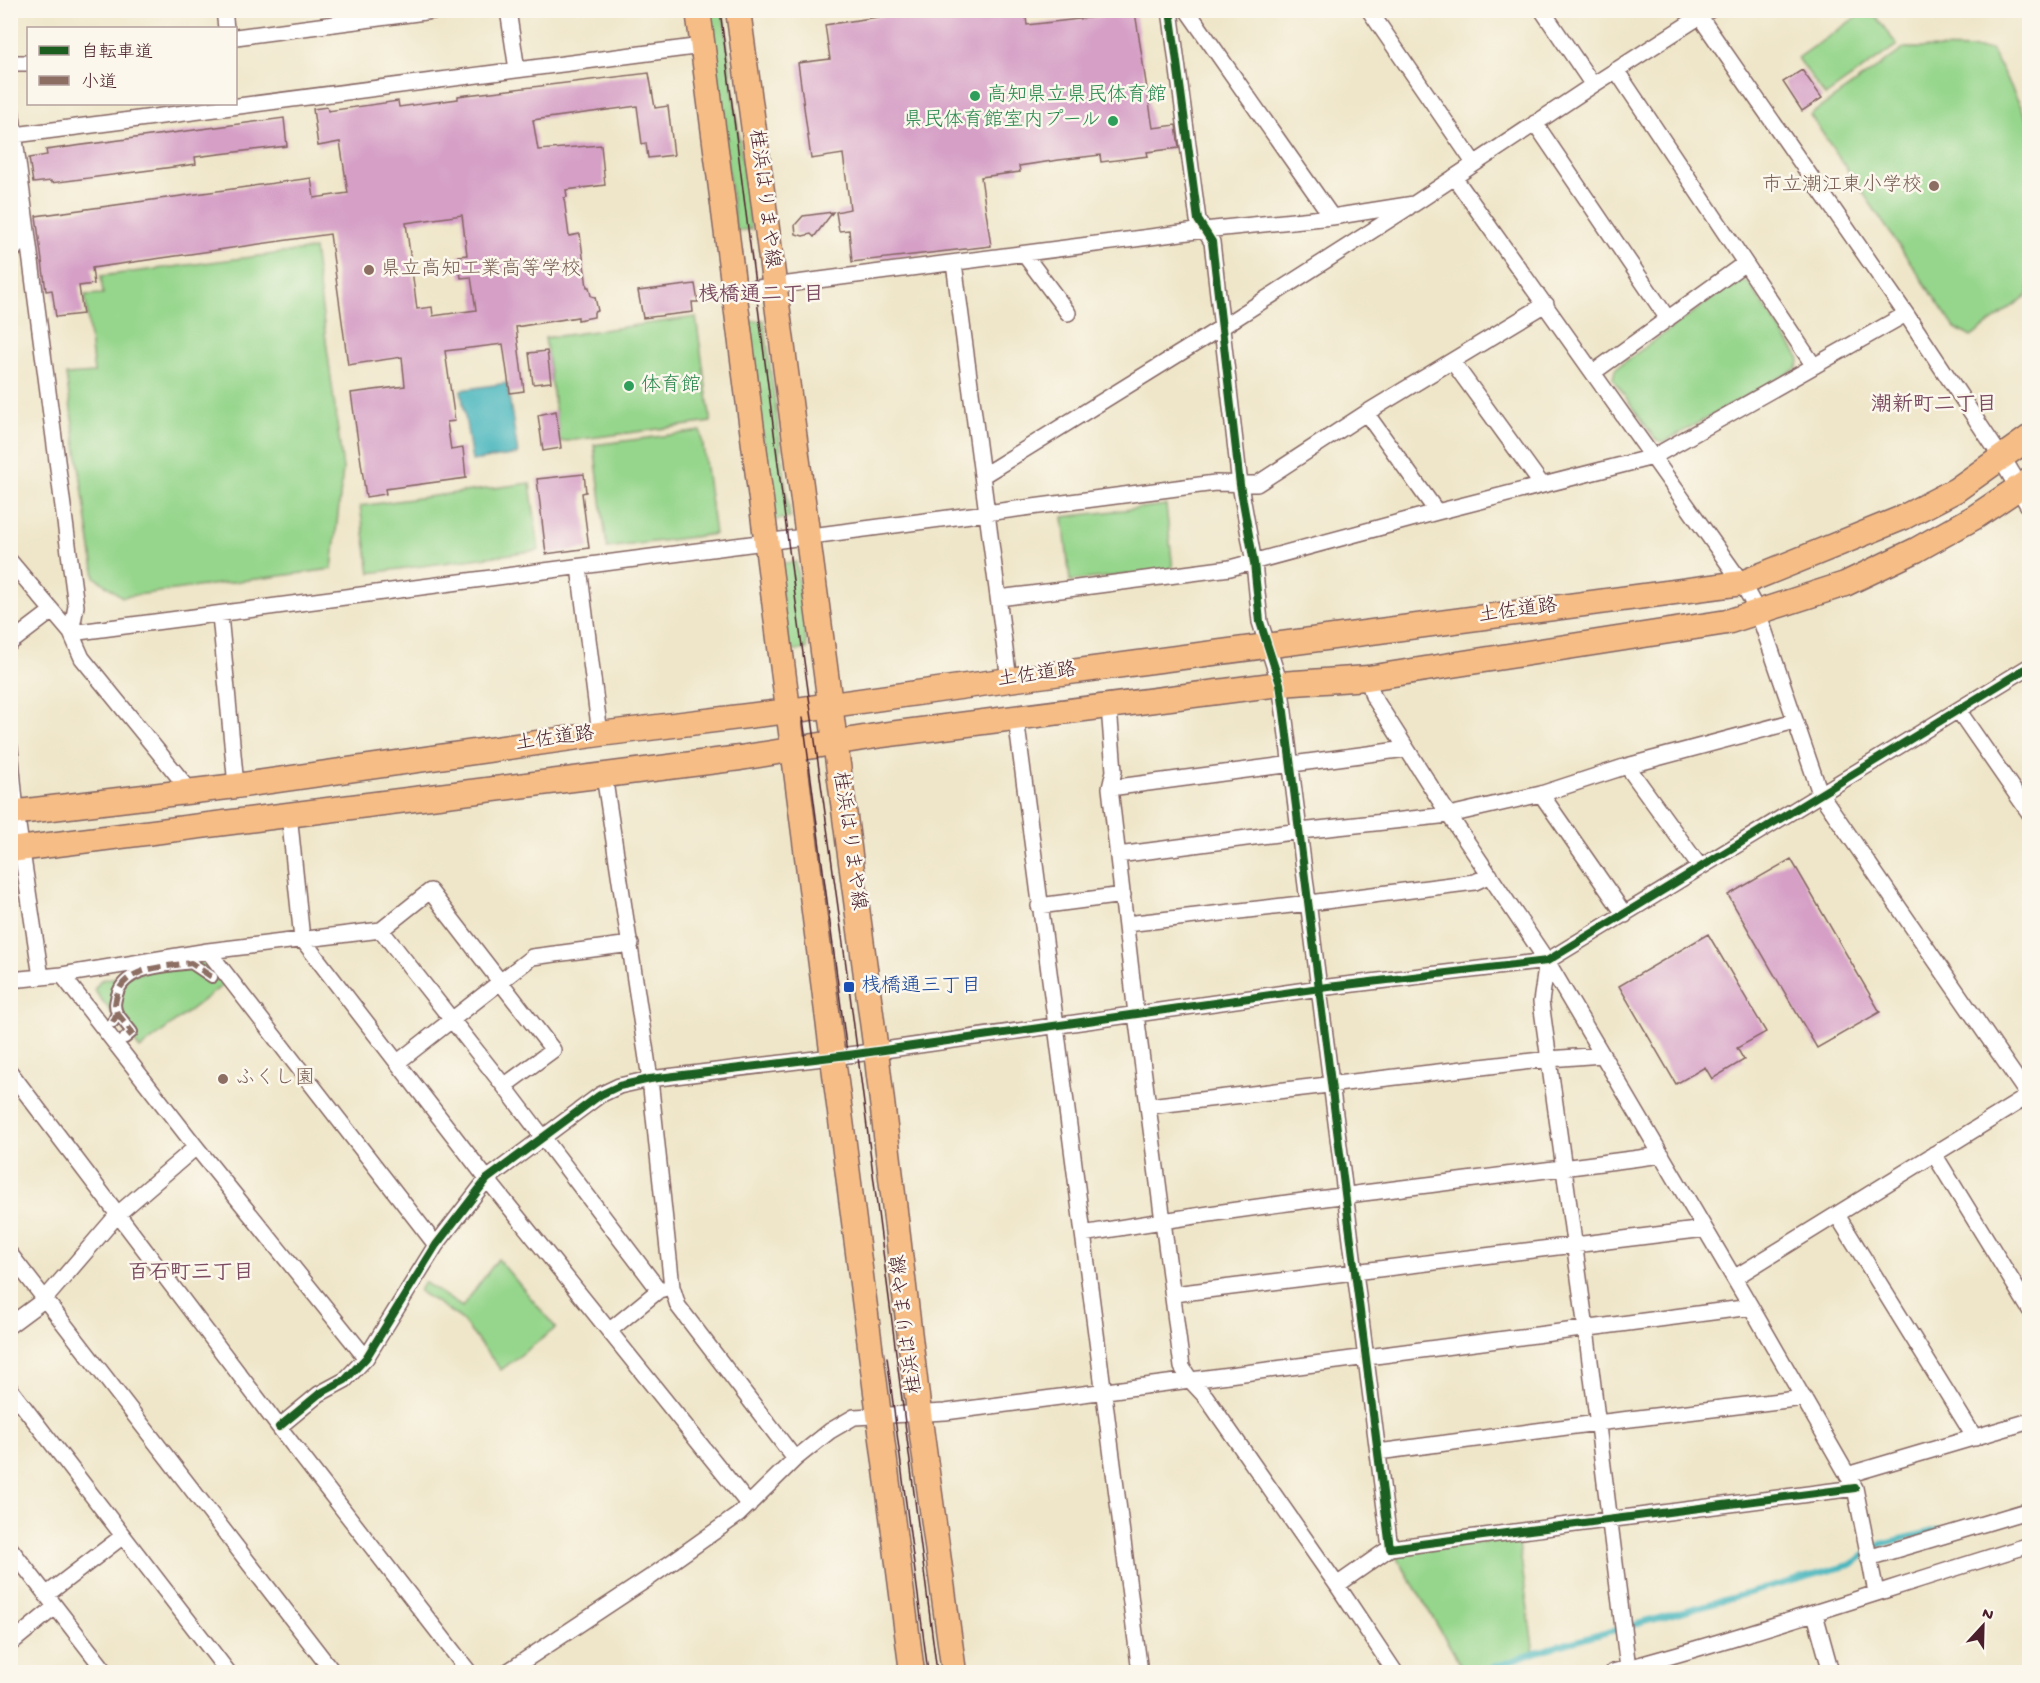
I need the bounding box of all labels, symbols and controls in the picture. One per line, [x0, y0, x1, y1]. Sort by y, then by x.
legend [27, 27, 237, 105]
text: 自転車道 [81, 42, 153, 64]
text: 小道 [81, 72, 117, 94]
place label: 高知県立県民体育館 [987, 83, 1167, 108]
marker: 高知県立県民体育館 [968, 89, 982, 103]
place label: 県民体育館室内プール [903, 108, 1101, 133]
marker: 県民体育館室内プール [1106, 114, 1120, 128]
street label: 桂浜はりまや線 [743, 128, 784, 270]
place label: 市立潮江東小学校 [1762, 173, 1922, 198]
marker: 市立潮江東小学校 [1927, 179, 1941, 193]
place label: 県立高知工業高等学校 [381, 257, 581, 282]
marker: 県立高知工業高等学校 [362, 263, 376, 277]
district label: 桟橋通二丁目 [698, 283, 824, 309]
place label: 体育館 [641, 373, 701, 398]
marker: 体育館 [622, 379, 636, 393]
district label: 潮新町二丁目 [1871, 393, 1997, 419]
street label: 土佐道路 [1477, 594, 1559, 629]
street label: 土佐道路 [996, 658, 1078, 693]
street label: 土佐道路 [514, 722, 596, 757]
street label: 桂浜はりまや線 [827, 770, 870, 912]
place label: 桟橋通三丁目 [861, 974, 981, 999]
marker: 桟橋通三丁目 [842, 980, 856, 994]
place label: ふくし園 [235, 1067, 315, 1091]
marker: ふくし園 [216, 1072, 230, 1086]
street label: 桂浜はりまや線 [887, 1253, 928, 1395]
district label: 百石町三丁目 [128, 1262, 254, 1287]
north arrow [1953, 1596, 2013, 1656]
text: N [1979, 1605, 1996, 1626]

